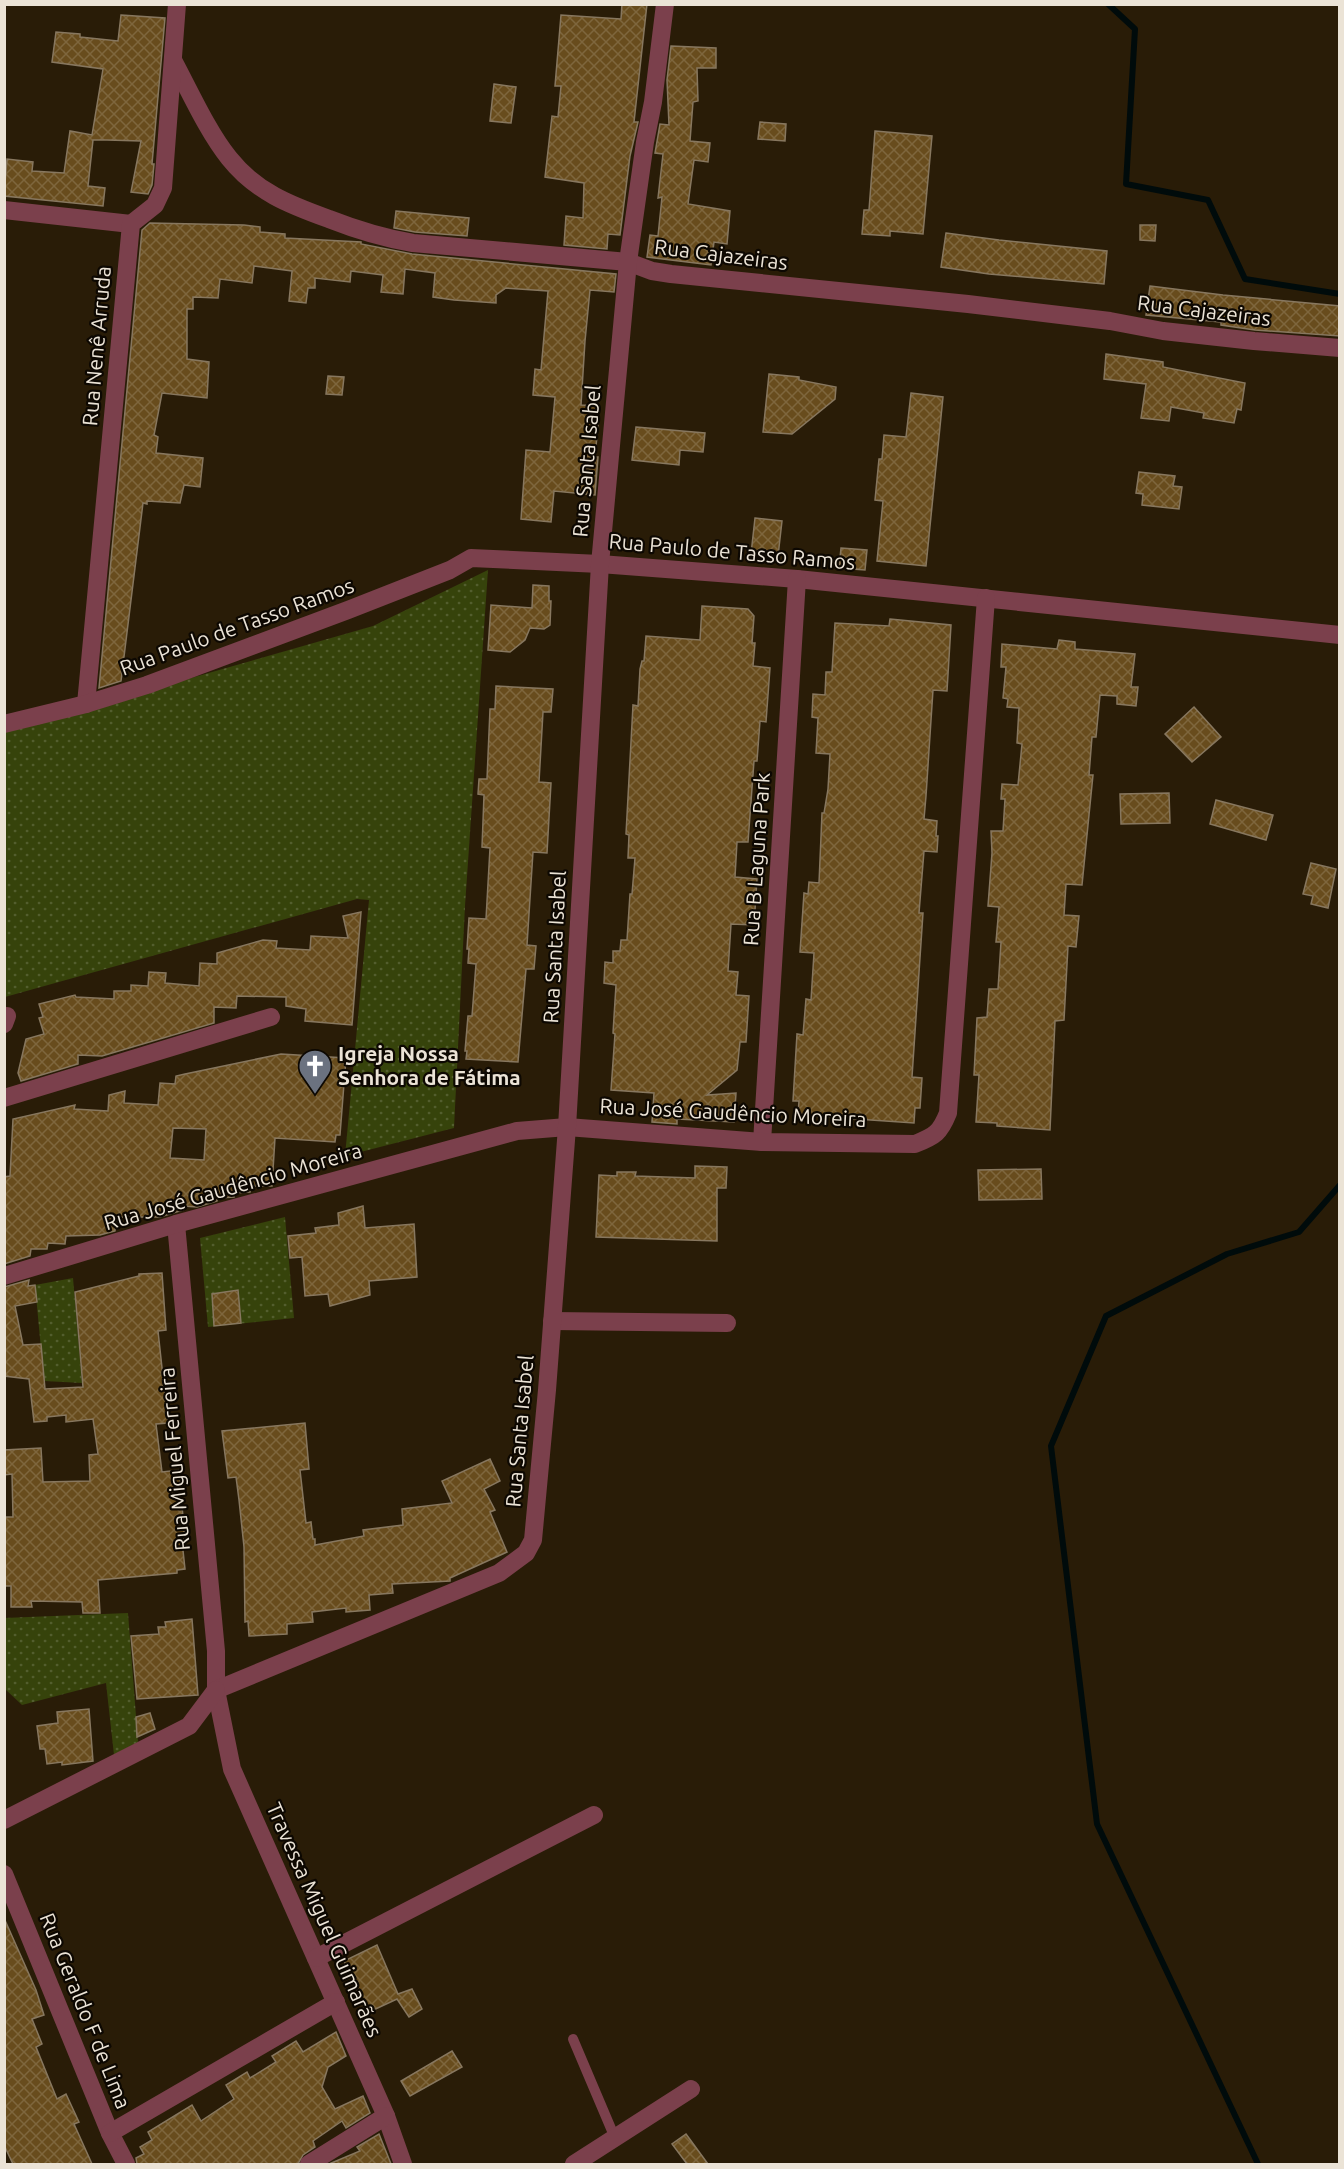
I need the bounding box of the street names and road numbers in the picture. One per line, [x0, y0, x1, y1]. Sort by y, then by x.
street label: Rua Cajazeiras [653, 234, 789, 274]
street label: Rua Nenê Arruda [77, 265, 115, 427]
street label: Rua Cajazeiras [1136, 290, 1272, 330]
street label: Rua Santa Isabel [567, 384, 605, 538]
street label: Rua Paulo de Tasso Ramos [608, 528, 856, 574]
street label: Rua Paulo de Tasso Ramos [116, 572, 357, 680]
street label: Rua B Laguna Park [738, 771, 774, 946]
street label: Rua Santa Isabel [538, 870, 570, 1024]
street label: Rua José Gaudêncio Moreira [599, 1093, 867, 1131]
street label: Rua José Gaudêncio Moreira [101, 1138, 364, 1234]
street label: Rua Santa Isabel [500, 1354, 538, 1508]
street label: Rua Miguel Ferreira [154, 1366, 194, 1552]
street label: Travessa Miguel Guimarães [262, 1799, 388, 2040]
street label: Rua Geraldo F de Lima [36, 1909, 136, 2112]

